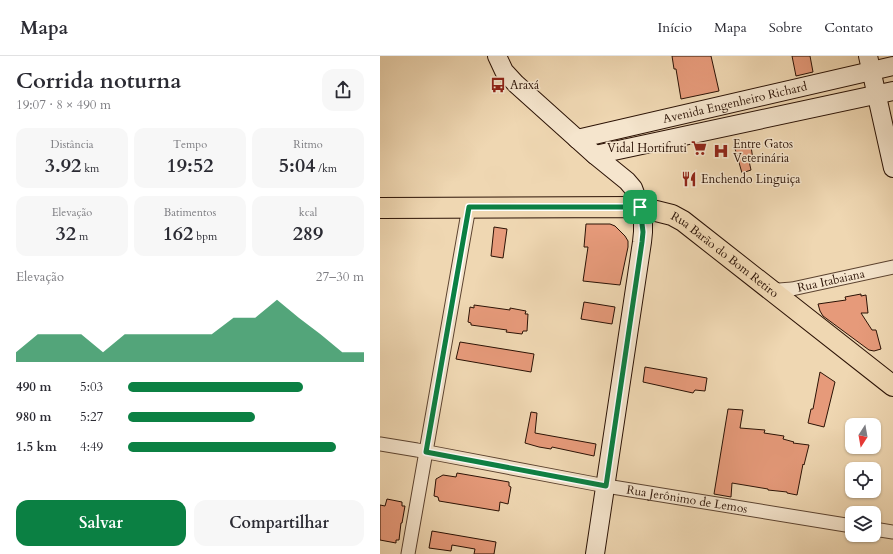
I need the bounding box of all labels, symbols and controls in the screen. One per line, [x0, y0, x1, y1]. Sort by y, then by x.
text: Mapa [20, 15, 68, 41]
text: Início [657, 18, 692, 37]
text: Mapa [714, 18, 747, 37]
text: Sobre [769, 18, 802, 37]
text: Contato [824, 18, 873, 37]
text: Corrida noturna [16, 66, 181, 96]
button: share [322, 69, 364, 111]
bus stop icon: Araxá [489, 76, 507, 94]
place label: Araxá [510, 77, 540, 93]
street label: Avenida Engenheiro Richard [661, 78, 809, 127]
text: 19:07 · 8 × 490 m [16, 96, 111, 114]
place label: Entre Gatos Veterinária [733, 136, 793, 166]
text: Distância [50, 137, 94, 152]
text: Tempo [173, 137, 207, 152]
text: Ritmo [293, 137, 323, 152]
supermarket icon: Vidal Hortifruti [690, 139, 708, 157]
place label: Vidal Hortifruti [607, 140, 688, 156]
hospital icon: Entre Gatos Veterinária [712, 142, 730, 160]
text: 3.92 [45, 152, 81, 179]
text: 19:52 [167, 152, 213, 179]
text: 5:04 [279, 152, 315, 179]
text: km [81, 161, 99, 176]
text: /km [315, 161, 337, 176]
restaurant icon: Enchendo Linguiça [680, 170, 698, 188]
place label: Enchendo Linguiça [701, 171, 801, 187]
pin [623, 190, 657, 224]
icon: arrive [629, 196, 651, 218]
text: Elevação [52, 205, 92, 220]
text: Batimentos [164, 205, 216, 220]
text: kcal [299, 205, 317, 220]
street label: Rua Barão do Bom Retiro [668, 208, 782, 301]
text: 32 [56, 220, 76, 247]
text: 162 [163, 220, 193, 247]
text: 289 [293, 220, 323, 247]
text: m [76, 229, 88, 244]
text: bpm [193, 229, 217, 244]
street label: Rua Itabaiana [796, 265, 867, 296]
text: Elevação [16, 268, 64, 286]
text: 27–30 m [316, 268, 364, 286]
text: 490 m [16, 378, 51, 396]
text: 5:03 [80, 378, 103, 396]
text: 980 m [16, 408, 51, 426]
text: 5:27 [80, 408, 103, 426]
north arrow [845, 418, 881, 454]
map controls [845, 418, 881, 542]
text: 1.5 km [16, 438, 57, 456]
text: 4:49 [80, 438, 103, 456]
button: locate [845, 462, 881, 498]
street label: Rua Jerônimo de Lemos [625, 481, 749, 517]
button: Salvar [16, 500, 186, 546]
button: Compartilhar [194, 500, 364, 546]
button: layers [845, 506, 881, 542]

